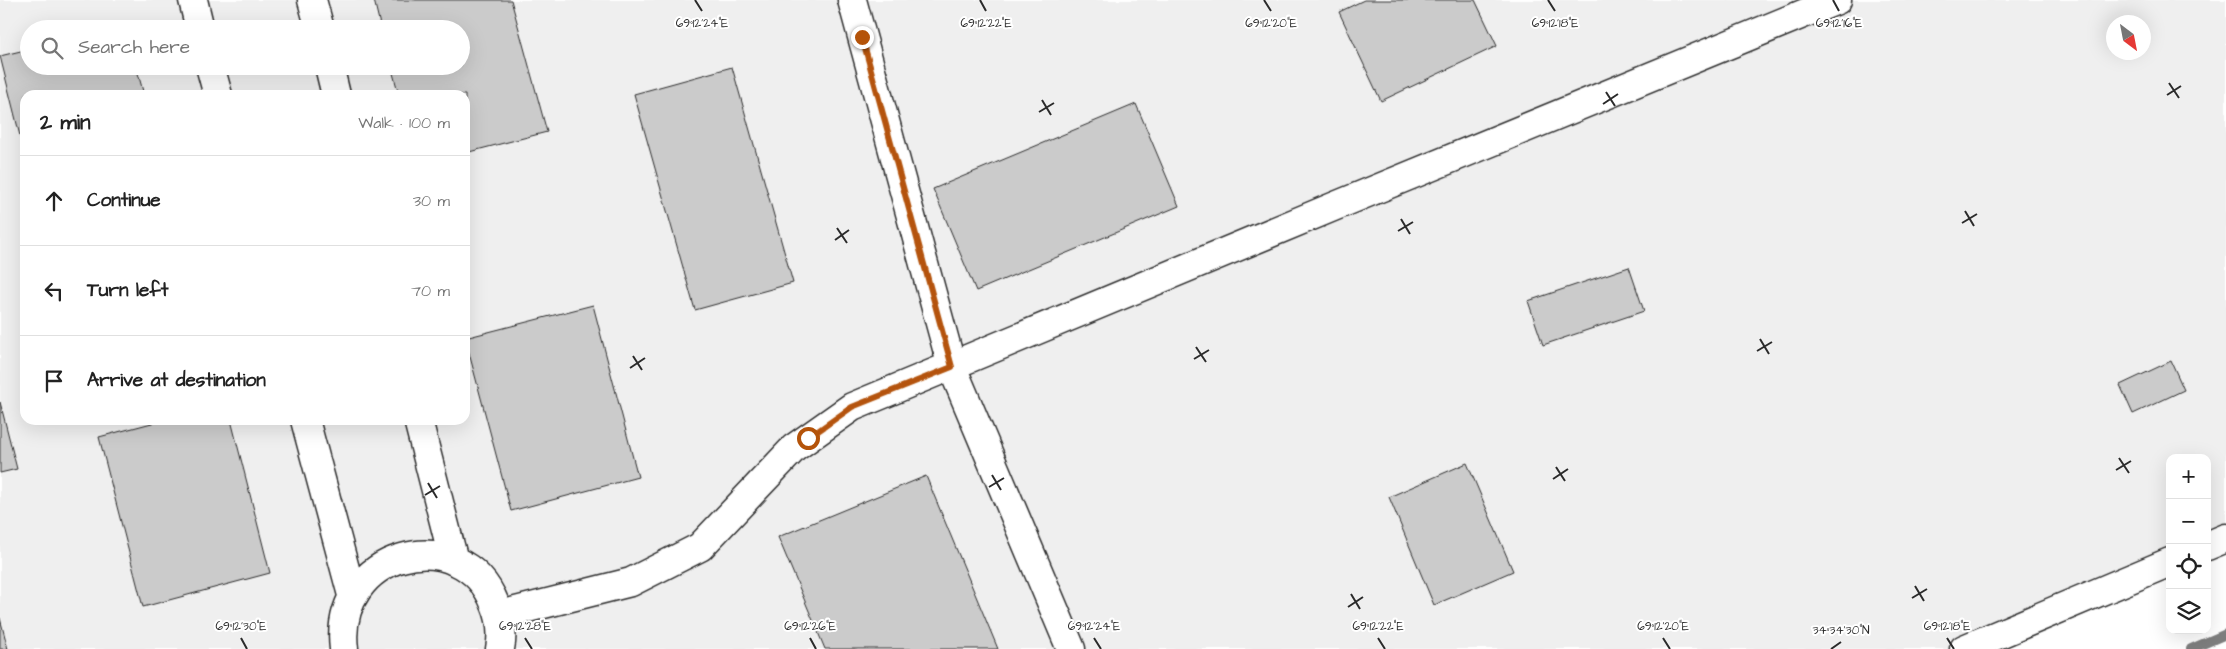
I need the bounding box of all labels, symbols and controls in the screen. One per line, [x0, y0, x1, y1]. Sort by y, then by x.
text: 69°12'24"E [676, 15, 728, 32]
text: 69°12'22"E [960, 15, 1012, 32]
text: 69°12'20"E [1245, 15, 1297, 32]
text: 69°12'18"E [1532, 15, 1578, 32]
text: 69°12'16"E [1816, 15, 1862, 32]
north arrow [2106, 15, 2151, 60]
search box [20, 20, 470, 75]
route end [851, 26, 874, 49]
icon: search [38, 34, 66, 62]
text: Search here [78, 34, 190, 61]
text: 2 min [40, 108, 90, 137]
text: Walk · 100 m [358, 112, 450, 134]
icon: ahead [40, 187, 68, 215]
text: Continue [87, 187, 161, 214]
text: 30 m [413, 190, 450, 212]
icon: left [40, 277, 68, 305]
text: Turn left [87, 277, 168, 304]
text: 70 m [411, 280, 450, 302]
icon: arrive [40, 367, 68, 395]
text: Arrive at destination [87, 367, 266, 394]
route start [797, 427, 820, 450]
map controls [2166, 454, 2211, 634]
button: + [2166, 454, 2211, 499]
button: − [2166, 499, 2211, 544]
button: locate [2166, 544, 2211, 589]
button: layers [2166, 589, 2211, 634]
text: 69°12'30"E [216, 618, 266, 635]
text: 69°12'28"E [499, 618, 551, 635]
text: 69°12'26"E [784, 618, 836, 635]
text: 69°12'24"E [1068, 618, 1120, 635]
text: 69°12'22"E [1352, 618, 1404, 635]
text: 69°12'20"E [1637, 618, 1689, 635]
text: 69°12'18"E [1924, 618, 1970, 635]
text: 34°34'30"N [1812, 622, 1870, 639]

